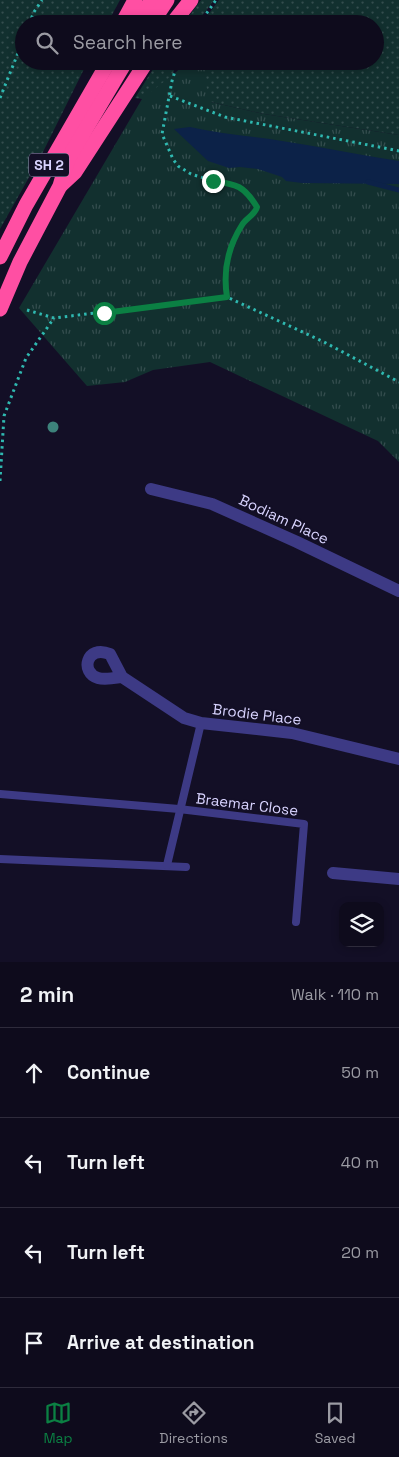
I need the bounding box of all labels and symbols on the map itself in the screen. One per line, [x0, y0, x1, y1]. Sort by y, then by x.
road number: SH 2 [29, 154, 69, 176]
route end [202, 170, 225, 193]
route start [93, 302, 116, 325]
street label: Bodiam Place [236, 490, 332, 548]
street label: Brodie Place [211, 699, 303, 729]
street label: Braemar Close [195, 788, 299, 820]

